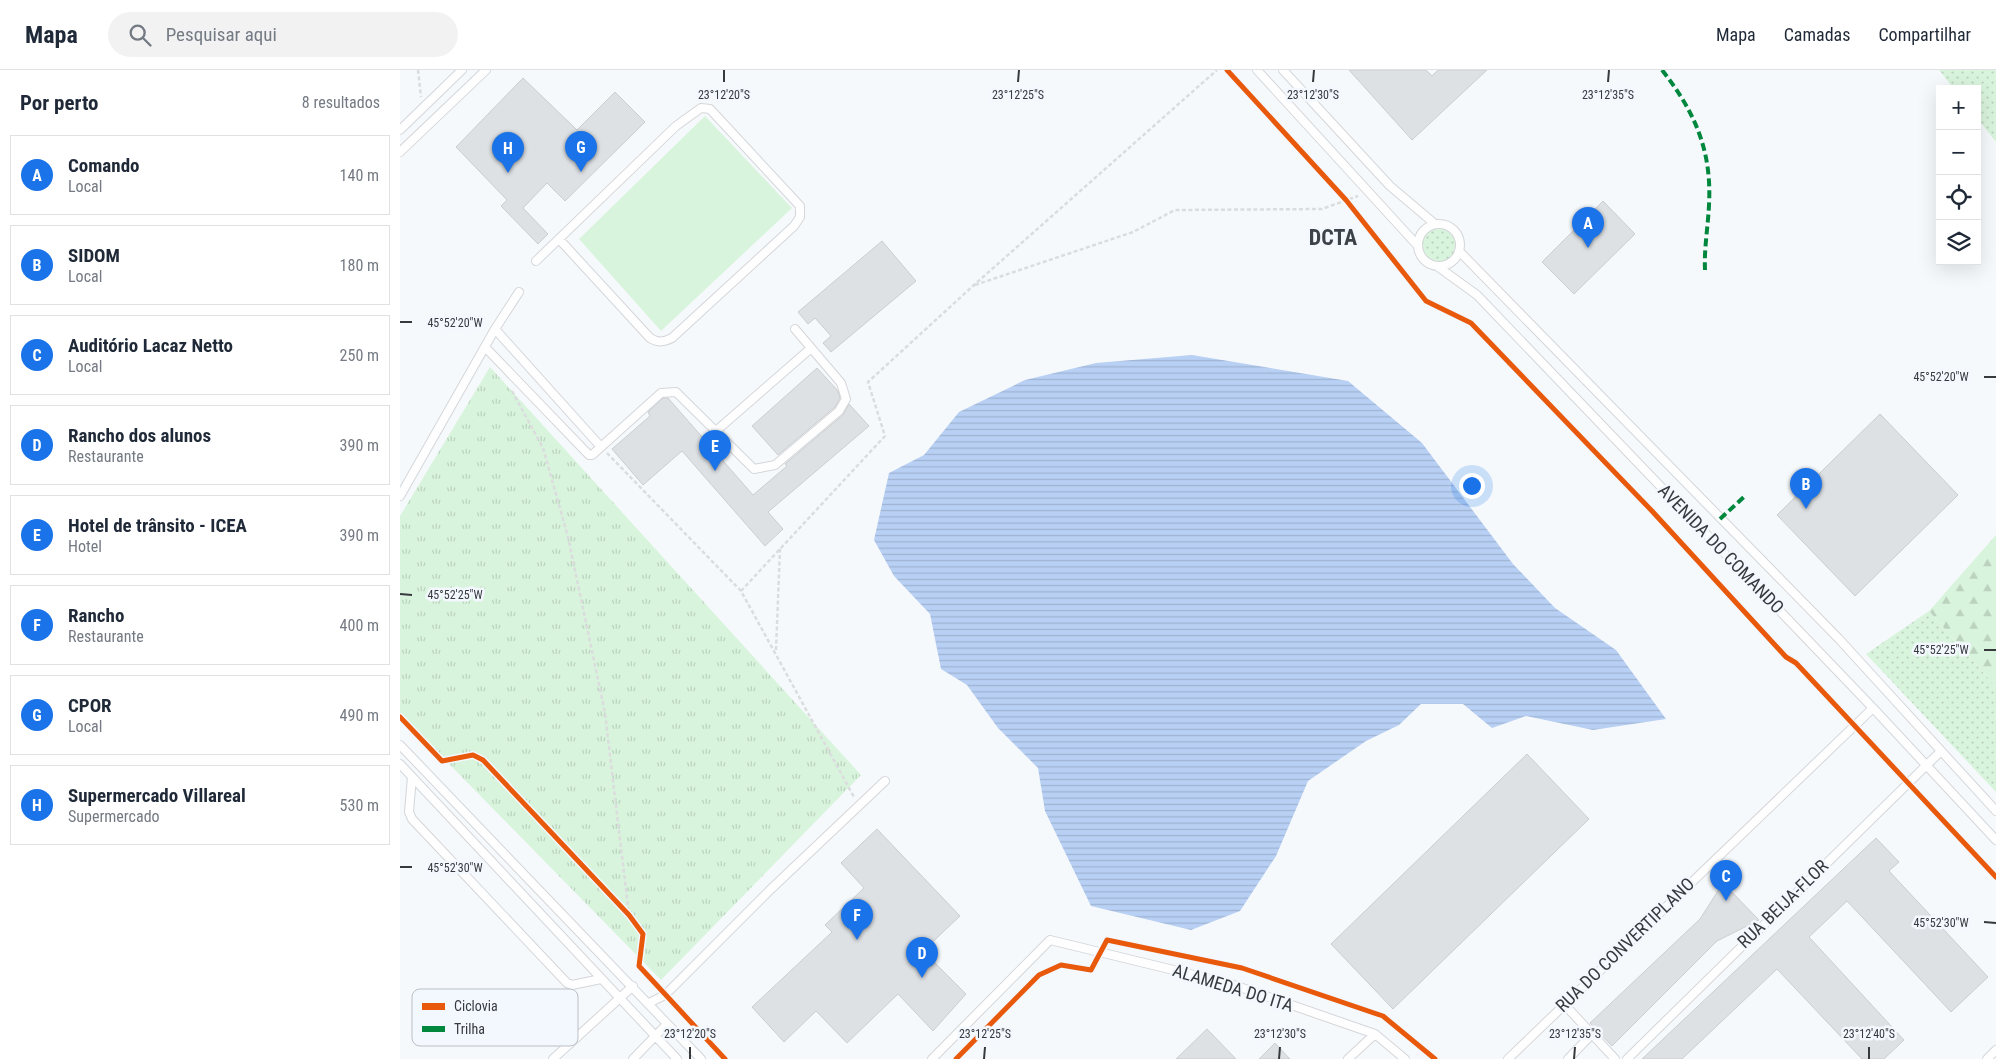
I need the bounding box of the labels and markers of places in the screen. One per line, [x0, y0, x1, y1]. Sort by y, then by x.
pin: G [565, 131, 597, 172]
pin: H [492, 132, 524, 173]
pin: A [1572, 207, 1604, 248]
pin: E [699, 430, 731, 471]
pin: B [1790, 468, 1822, 509]
pin: C [1710, 860, 1742, 901]
pin: F [841, 899, 873, 940]
pin: D [906, 937, 938, 978]

